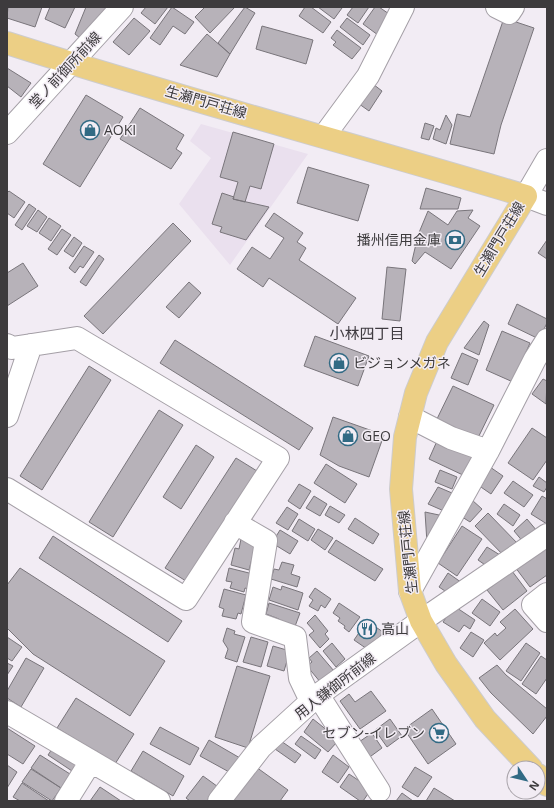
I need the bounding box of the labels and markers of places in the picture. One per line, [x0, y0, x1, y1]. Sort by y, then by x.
shop icon: AOKI [79, 119, 101, 141]
place label: AOKI [104, 120, 136, 139]
bank icon: 播州信用金庫 [444, 229, 466, 251]
place label: 播州信用金庫 [357, 230, 441, 249]
shop icon: ビジョンメガネ [328, 352, 350, 374]
place label: ビジョンメガネ [353, 353, 451, 372]
shop icon: GEO [337, 425, 359, 447]
place label: GEO [362, 426, 391, 445]
restaurant icon: 高山 [356, 618, 378, 640]
place label: 高山 [381, 619, 409, 638]
supermarket icon: セブン-イレブン [428, 722, 450, 744]
place label: セブン-イレブン [322, 723, 425, 742]

